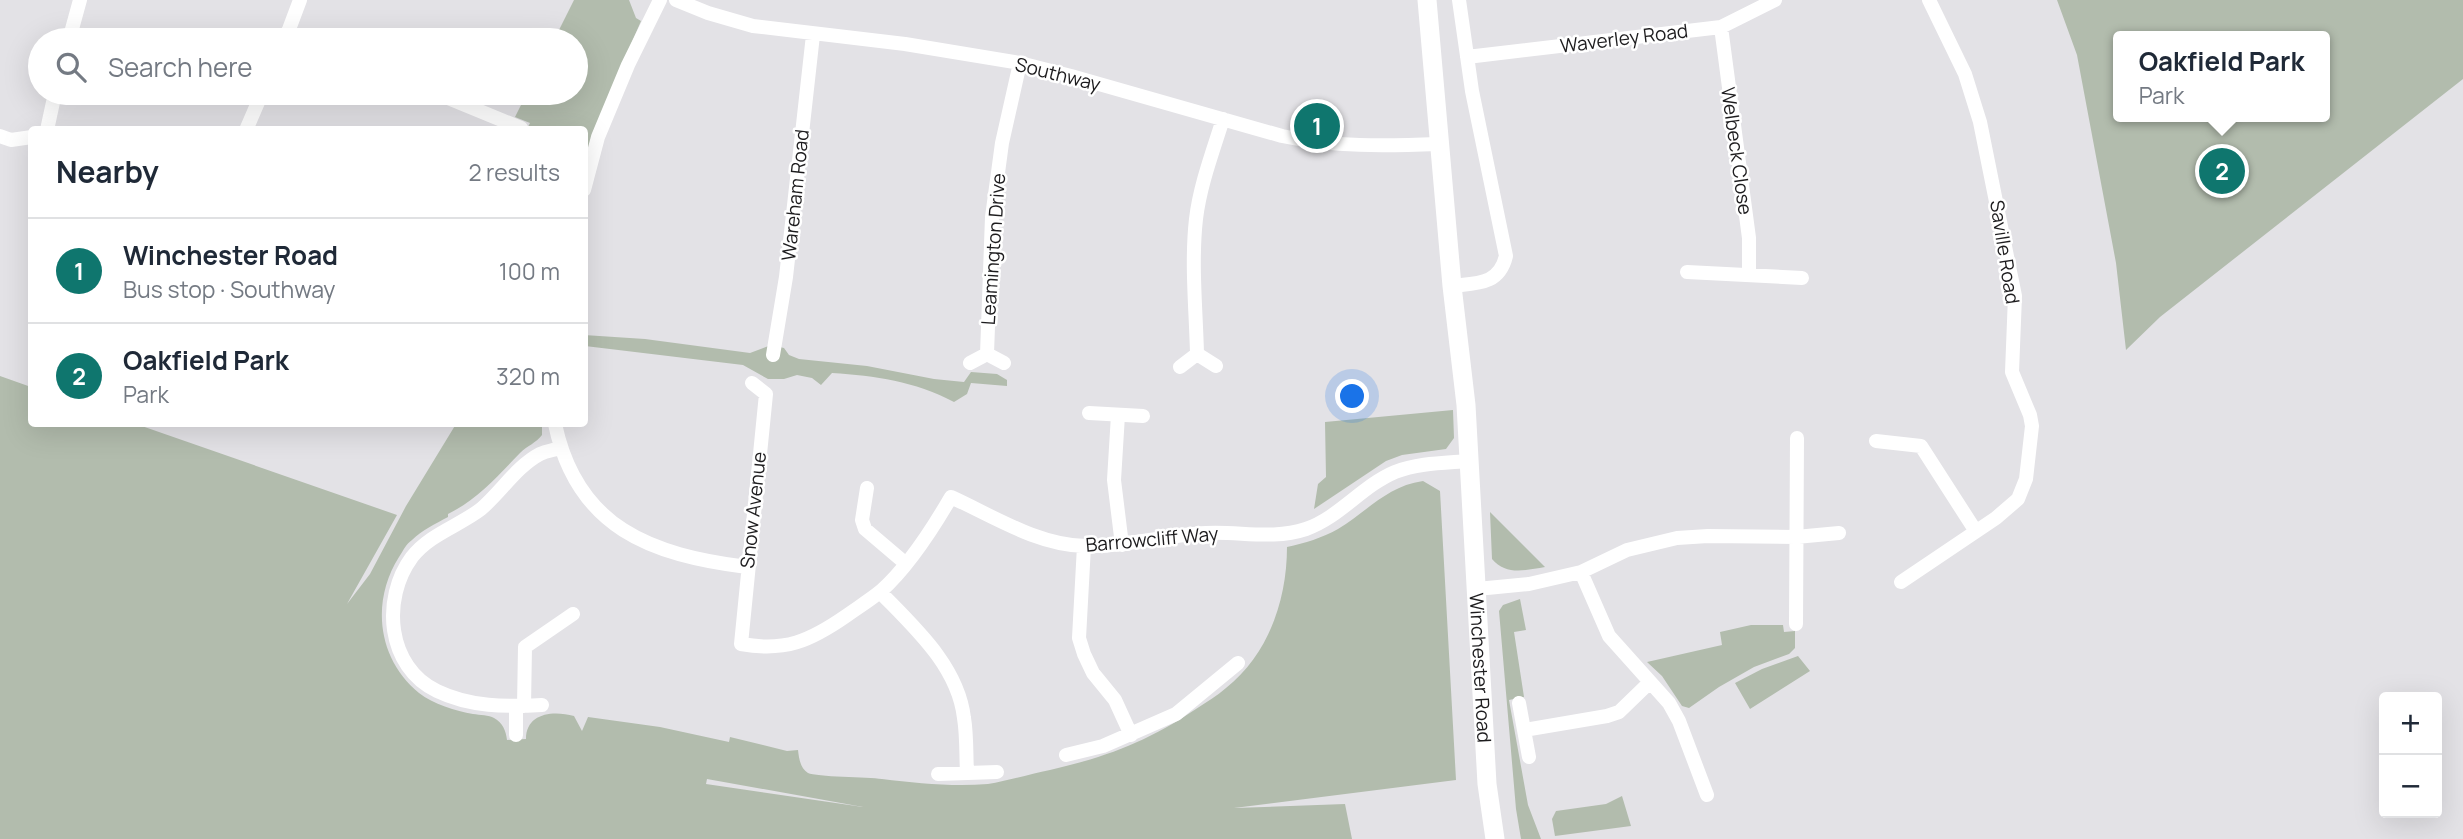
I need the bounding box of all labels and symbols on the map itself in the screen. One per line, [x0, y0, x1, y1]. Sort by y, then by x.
street label: Waverley Road [1559, 17, 1689, 59]
street label: Southway [1013, 51, 1103, 97]
street label: Welbeck Close [1715, 86, 1759, 216]
pin: 1 [1294, 100, 1340, 152]
street label: Wareham Road [775, 128, 815, 262]
pin: 2 [2199, 145, 2245, 197]
street label: Leamington Drive [975, 172, 1011, 326]
street label: Saville Road [1984, 198, 2026, 306]
your location [1335, 379, 1369, 413]
street label: Snow Avenue [734, 450, 772, 570]
street label: Barrowcliff Way [1085, 520, 1219, 558]
street label: Winchester Road [1463, 592, 1498, 743]

